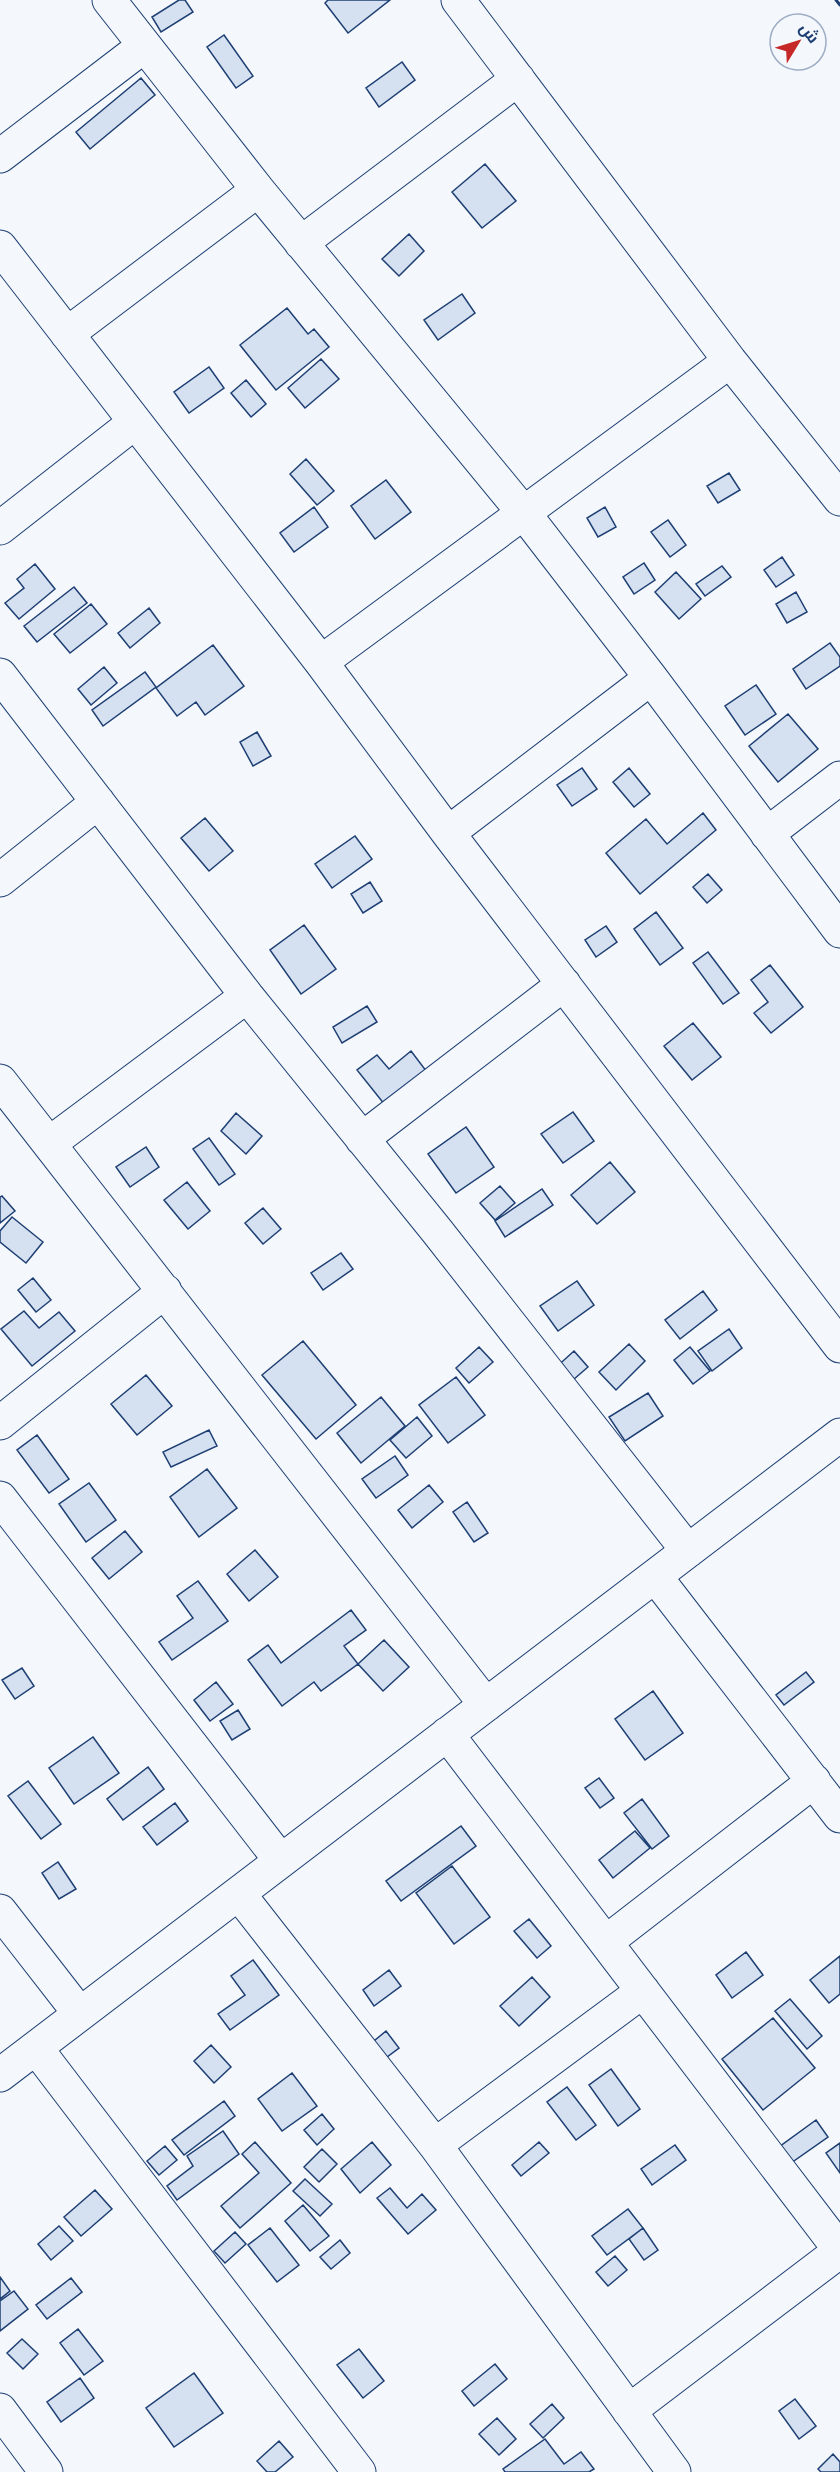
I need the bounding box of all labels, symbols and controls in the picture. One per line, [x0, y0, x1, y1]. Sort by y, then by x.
north arrow [768, 12, 828, 72]
text: ش [796, 20, 822, 47]

